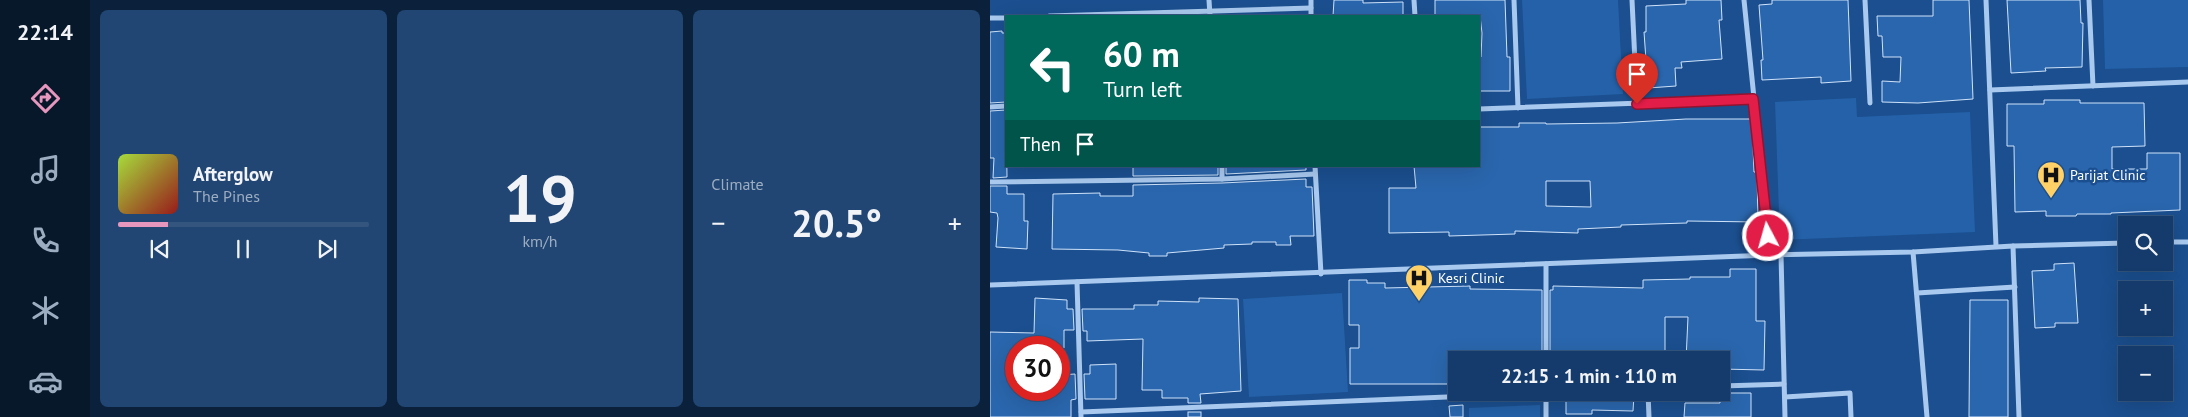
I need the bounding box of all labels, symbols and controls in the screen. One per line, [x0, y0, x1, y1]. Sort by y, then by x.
text: 22:14 [17, 18, 73, 46]
text: 60 m [1103, 31, 1180, 77]
icon: left [1020, 35, 1085, 100]
pin [1616, 53, 1658, 104]
icon: arrive [1623, 60, 1651, 88]
text: Turn left [1103, 75, 1182, 103]
icon: directions [28, 81, 63, 116]
icon: arrive [1071, 130, 1099, 158]
text: Then [1020, 132, 1061, 156]
icon: music [28, 152, 63, 187]
text: 19 [503, 156, 577, 240]
hospital icon: Parijat Clinic [2036, 160, 2066, 199]
text: Afterglow [193, 162, 273, 186]
place label: Parijat Clinic [2070, 166, 2146, 184]
text: Climate [711, 174, 764, 194]
text: The Pines [193, 186, 260, 206]
text: 20.5° [791, 198, 882, 247]
text: − [711, 204, 725, 241]
text: + [948, 204, 962, 241]
position arrow [1741, 209, 1793, 261]
map controls [2118, 216, 2173, 401]
button: search [2118, 216, 2173, 271]
icon: phone [28, 223, 63, 258]
text: km/h [522, 231, 558, 251]
icon: previous [146, 235, 174, 263]
icon: pause [229, 235, 257, 263]
icon: next [313, 235, 341, 263]
hospital icon: Kesri Clinic [1404, 263, 1434, 302]
place label: Kesri Clinic [1438, 269, 1505, 287]
button: + [2118, 281, 2173, 336]
icon: climate [28, 293, 63, 328]
speed limit sign: 30 [1005, 336, 1070, 401]
button: − [2118, 346, 2173, 401]
icon: car [28, 364, 63, 399]
text: 22:15 · 1 min · 110 m [1501, 364, 1677, 388]

